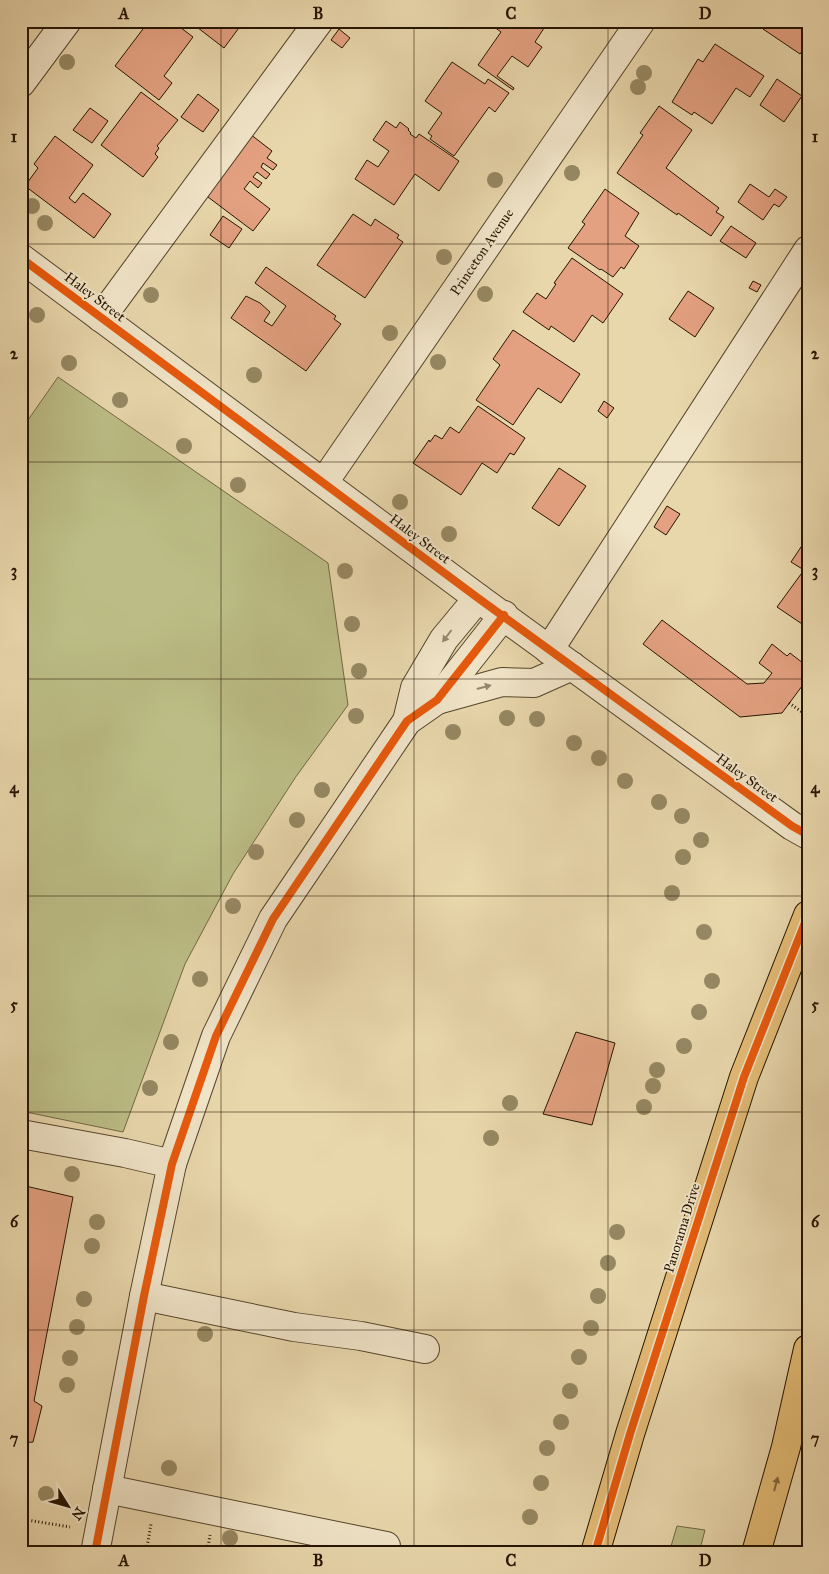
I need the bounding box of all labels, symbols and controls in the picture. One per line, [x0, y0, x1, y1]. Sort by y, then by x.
text: A [118, 4, 130, 23]
text: B [313, 4, 323, 23]
text: C [506, 4, 517, 23]
text: D [699, 4, 712, 23]
text: 1 [11, 127, 18, 146]
text: 1 [812, 127, 819, 146]
street label: Princeton Avenue [447, 205, 517, 299]
street label: Haley Street [61, 269, 129, 325]
text: 2 [10, 344, 19, 363]
text: 2 [811, 344, 820, 363]
street label: Haley Street [386, 511, 454, 567]
text: 3 [11, 561, 17, 581]
text: 3 [812, 561, 818, 581]
one-way arrow [442, 629, 452, 642]
one-way arrow [476, 683, 491, 691]
street label: Haley Street [713, 750, 781, 806]
text: 4 [10, 778, 20, 798]
text: 4 [811, 778, 821, 798]
text: 5 [10, 995, 18, 1014]
text: 5 [811, 995, 819, 1014]
street label: Panorama Drive [660, 1181, 704, 1275]
text: 6 [10, 1212, 19, 1231]
text: 6 [811, 1212, 820, 1231]
text: 7 [10, 1429, 19, 1448]
text: 7 [811, 1429, 820, 1448]
one-way arrow [773, 1476, 781, 1491]
north arrow [42, 1482, 92, 1532]
text: N [68, 1504, 88, 1523]
text: A [118, 1551, 130, 1570]
text: B [313, 1551, 323, 1570]
text: C [506, 1551, 517, 1570]
text: D [699, 1551, 712, 1570]

